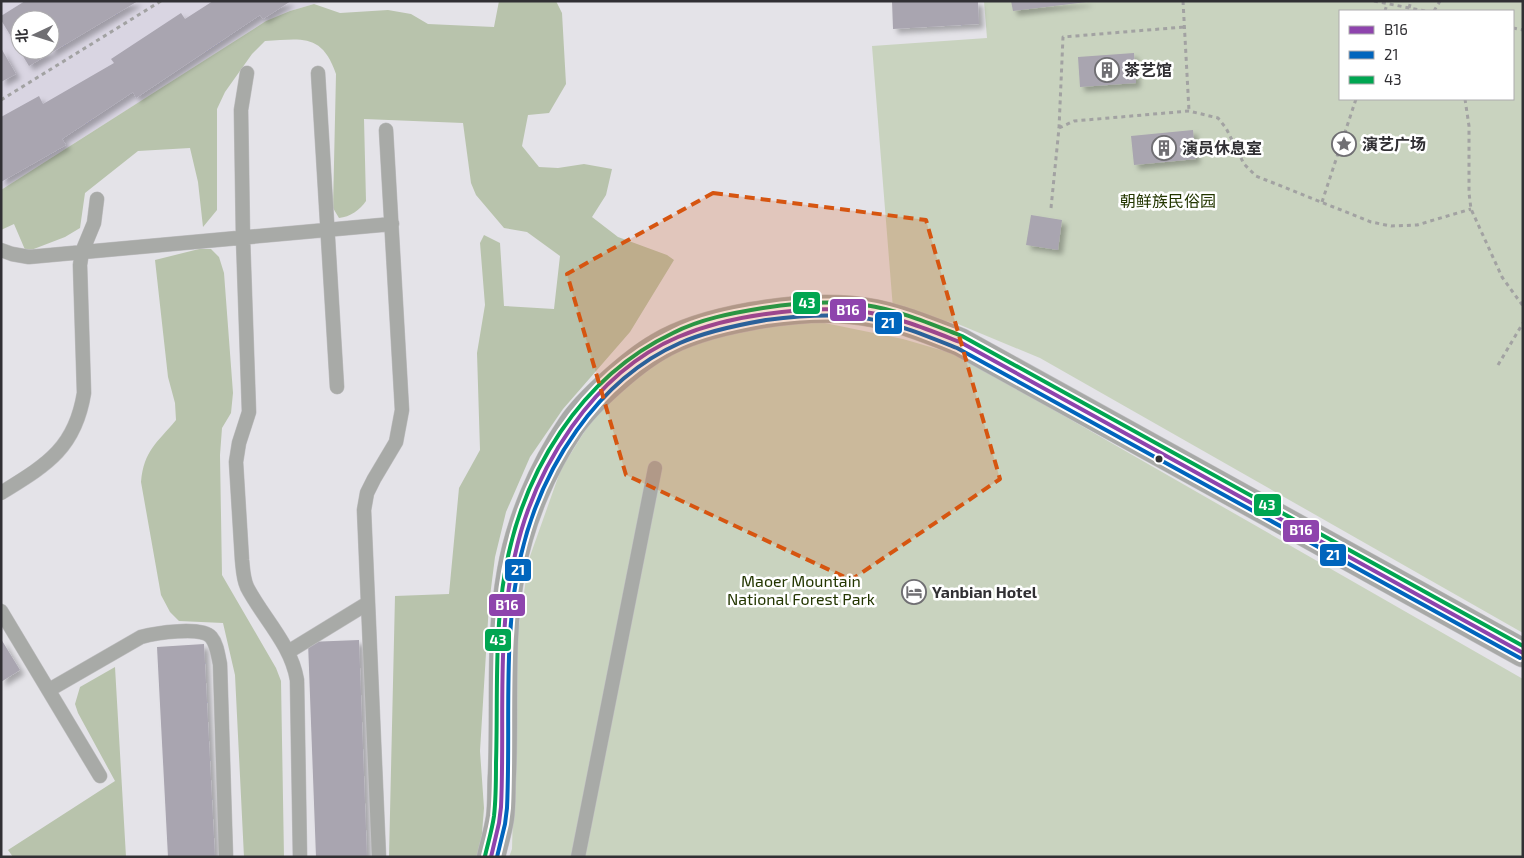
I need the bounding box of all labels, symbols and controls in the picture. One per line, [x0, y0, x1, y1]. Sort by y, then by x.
north arrow [10, 10, 60, 60]
legend [1339, 10, 1514, 100]
text: B16 [1384, 20, 1408, 38]
text: 北 [13, 28, 31, 44]
text: 21 [1384, 45, 1398, 63]
building icon: 茶艺馆 [1094, 57, 1120, 83]
place label: 茶艺馆 [1124, 60, 1172, 79]
text: 43 [1384, 70, 1402, 88]
place icon: 演艺广场 [1331, 131, 1357, 157]
place label: 演艺广场 [1362, 134, 1426, 153]
building icon: 演员休息室 [1151, 135, 1177, 161]
place label: 演员休息室 [1182, 138, 1262, 157]
park label: 朝鲜族民俗园 [1120, 191, 1216, 210]
line badge: 43 [792, 291, 821, 315]
text: 43 [799, 294, 815, 311]
line badge: B16 [829, 298, 867, 322]
text: B16 [836, 301, 860, 318]
line badge: 21 [874, 311, 903, 335]
text: 21 [881, 314, 895, 331]
unlabelled marker [1154, 454, 1164, 464]
line badge: 43 [1253, 493, 1282, 517]
text: 43 [1259, 496, 1275, 513]
line badge: B16 [1282, 519, 1320, 543]
text: B16 [1289, 521, 1313, 538]
line badge: 21 [1319, 543, 1347, 567]
text: 21 [1326, 546, 1340, 563]
line badge: 21 [504, 558, 532, 582]
text: 21 [511, 561, 525, 578]
park label: Maoer Mountain National Forest Park [727, 571, 875, 608]
hotel icon: Yanbian Hotel [901, 579, 927, 605]
place label: Yanbian Hotel [932, 582, 1038, 601]
line badge: B16 [488, 593, 526, 617]
text: B16 [495, 596, 519, 613]
line badge: 43 [484, 628, 512, 652]
text: 43 [490, 631, 506, 648]

